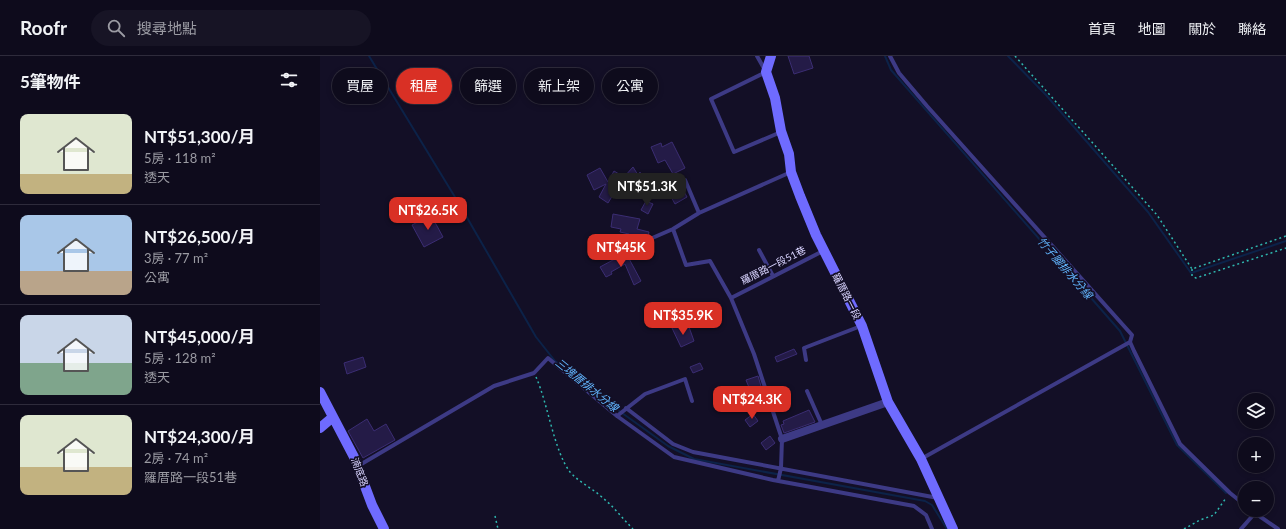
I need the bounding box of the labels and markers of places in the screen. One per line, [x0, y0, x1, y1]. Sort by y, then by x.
pin: NT$51.3K [606, 173, 688, 207]
pin: NT$26.5K [387, 197, 469, 231]
pin: NT$45K [588, 234, 654, 268]
pin: NT$35.9K [642, 302, 724, 336]
pin: NT$24.3K [711, 386, 793, 420]

